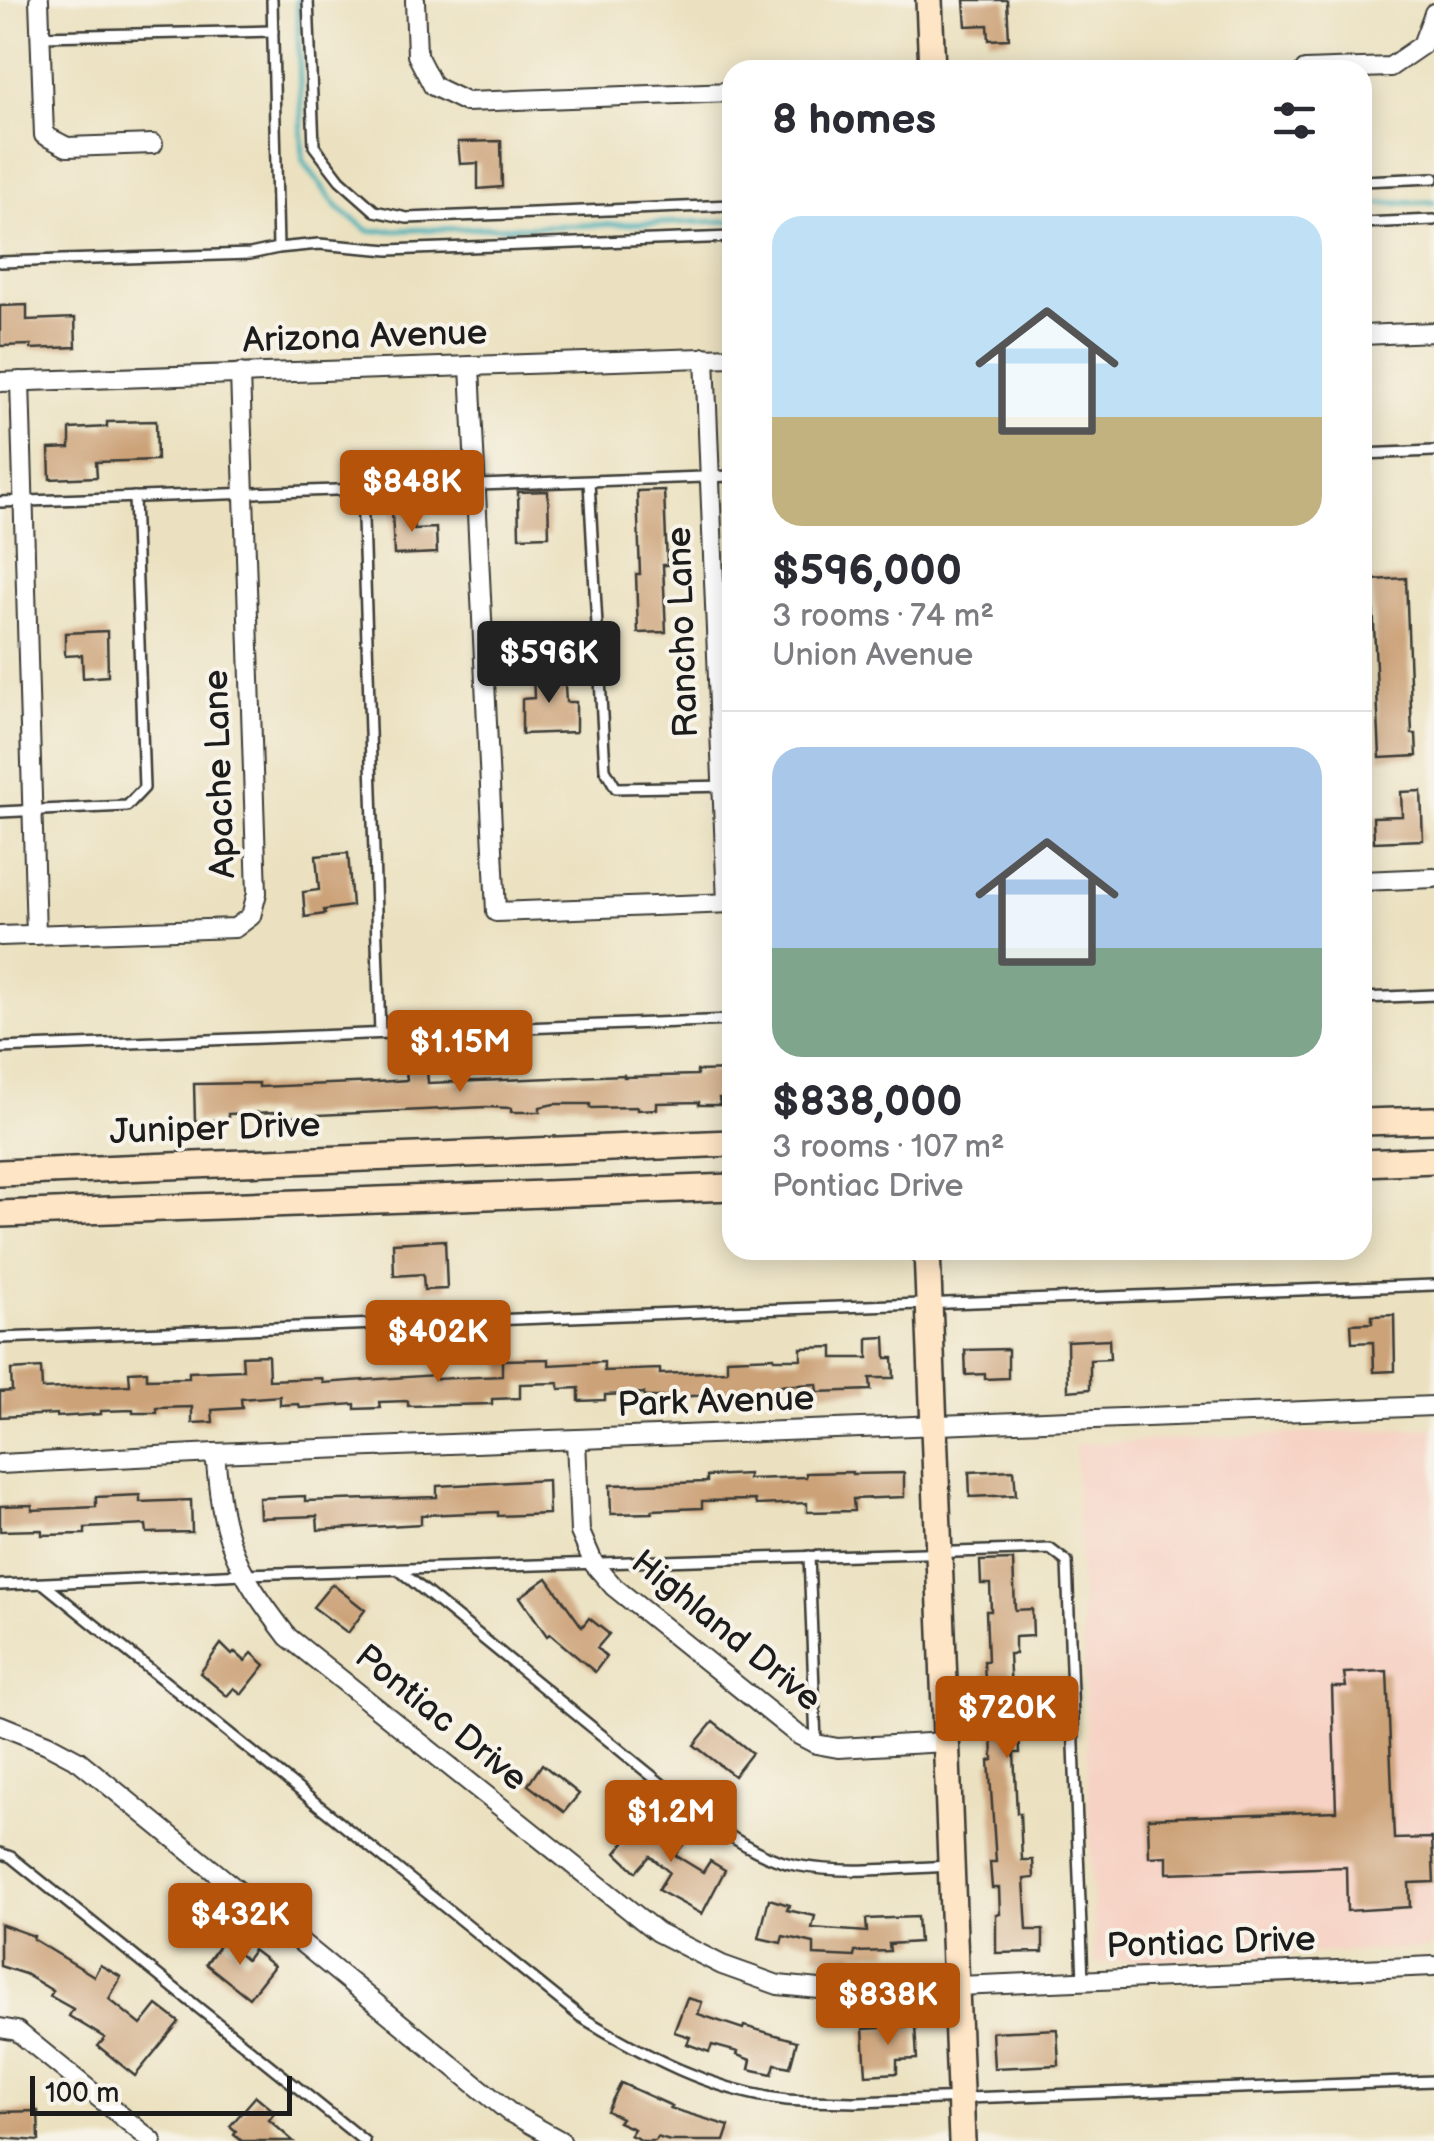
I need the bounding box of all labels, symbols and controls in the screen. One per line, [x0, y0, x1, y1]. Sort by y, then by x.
icon: filters [1267, 93, 1322, 148]
text: 8 homes [772, 95, 936, 146]
icon: home [957, 281, 1137, 461]
street label: Arizona Avenue [242, 311, 488, 363]
pin: $848K [342, 450, 482, 535]
text: $848K [362, 463, 462, 502]
street label: Rancho Lane [658, 526, 708, 738]
text: $596,000 [772, 546, 962, 597]
text: 3 rooms · 74 m² [772, 597, 994, 636]
pin: $596K [479, 621, 619, 706]
text: $596K [499, 634, 599, 673]
text: Union Avenue [772, 636, 973, 675]
street label: Apache Lane [195, 669, 245, 879]
icon: home [957, 812, 1137, 992]
pin: $1.15M [379, 1010, 541, 1095]
text: $1.15M [409, 1023, 511, 1062]
text: $838,000 [772, 1077, 963, 1128]
street label: Juniper Drive [109, 1104, 321, 1154]
text: 3 rooms · 107 m² [772, 1128, 1005, 1167]
text: Pontiac Drive [772, 1167, 963, 1206]
pin: $402K [368, 1300, 508, 1385]
text: $402K [388, 1313, 488, 1352]
street label: Park Avenue [617, 1377, 815, 1427]
street label: Highland Drive [622, 1541, 830, 1721]
street label: Pontiac Drive [346, 1635, 536, 1801]
pin: $720K [937, 1676, 1077, 1761]
text: $720K [957, 1689, 1057, 1728]
pin: $1.2M [601, 1780, 741, 1865]
text: $1.2M [627, 1793, 715, 1832]
pin: $432K [170, 1883, 310, 1968]
text: $432K [190, 1896, 290, 1935]
street label: Pontiac Drive [1106, 1918, 1316, 1968]
pin: $838K [818, 1963, 958, 2048]
text: $838K [838, 1976, 938, 2015]
scale bar [30, 2071, 292, 2116]
text: 100 m [45, 2077, 119, 2110]

